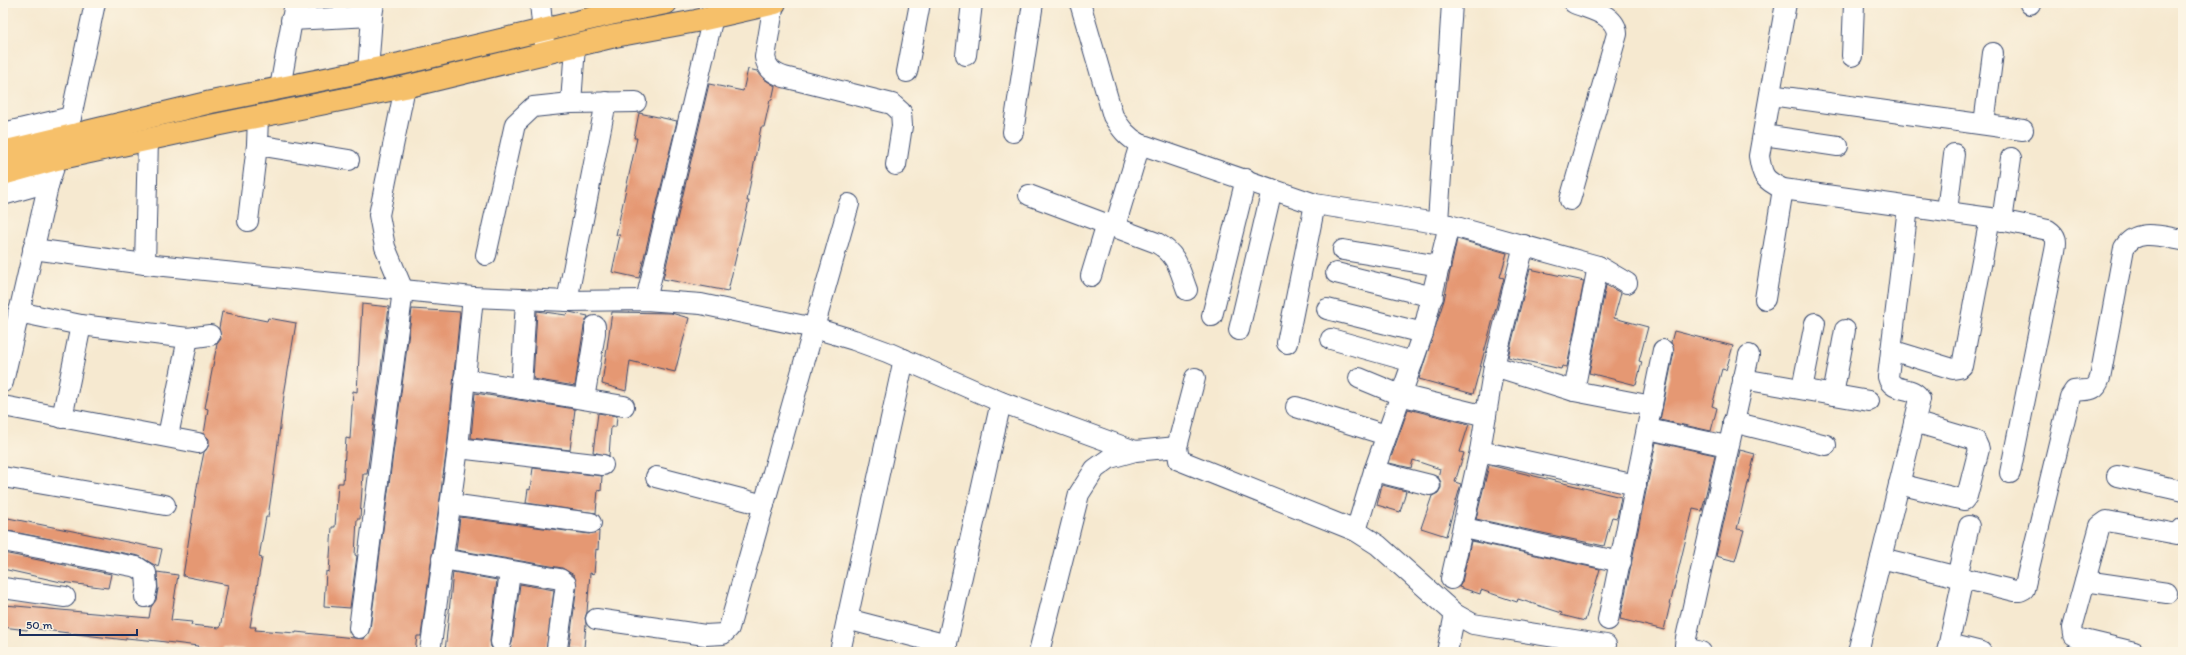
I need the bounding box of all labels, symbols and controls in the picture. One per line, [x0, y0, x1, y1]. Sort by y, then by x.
scale bar [20, 611, 137, 637]
text: 50 m [26, 618, 52, 632]

